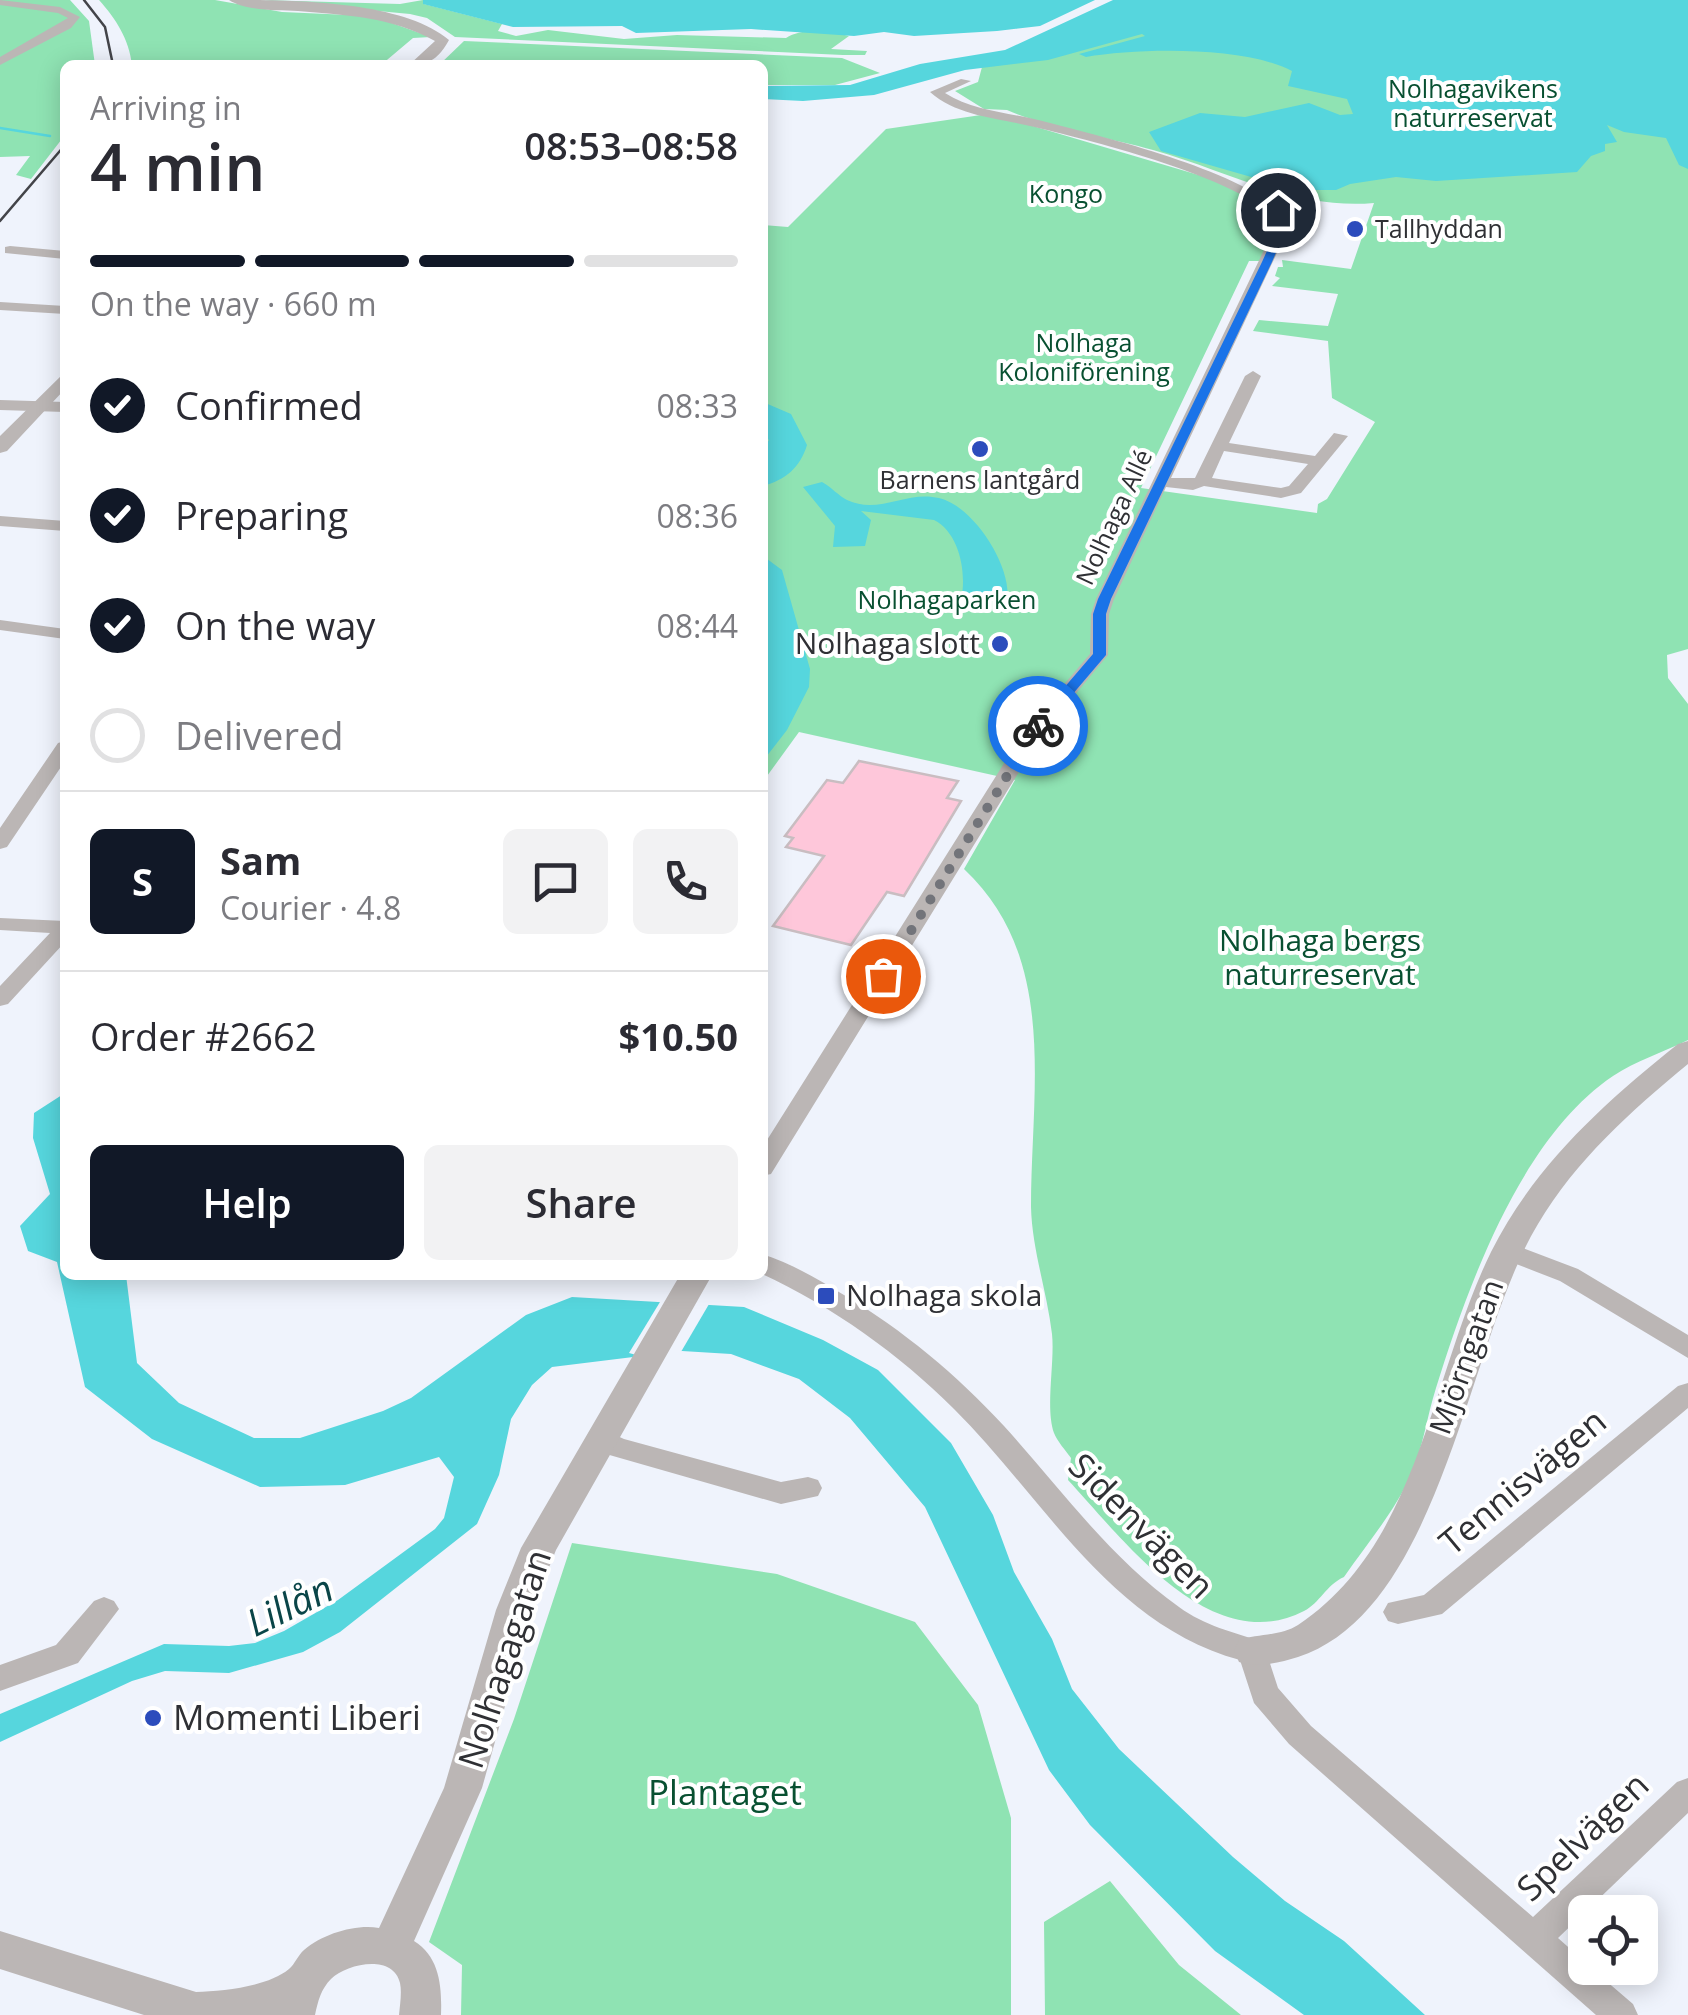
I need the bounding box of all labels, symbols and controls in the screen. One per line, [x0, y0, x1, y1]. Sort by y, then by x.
park label: Nolhagavikens naturreservat [1388, 71, 1558, 134]
text: Arriving in [90, 86, 242, 129]
text: 08:53–08:58 [524, 119, 738, 171]
text: 4 min [90, 122, 265, 210]
pin [1236, 168, 1321, 253]
park label: Kongo [1029, 176, 1103, 210]
icon: home [1251, 183, 1306, 238]
place label: Tallhyddan [1375, 211, 1503, 245]
marker: Tallhyddan [1344, 218, 1366, 240]
text: On the way · 660 m [90, 282, 377, 325]
park label: Nolhaga Koloniförening [998, 325, 1170, 388]
icon: check [90, 378, 145, 433]
text: Confirmed [175, 379, 363, 431]
text: 08:33 [656, 384, 738, 427]
marker: Barnens lantgård [969, 438, 991, 460]
street label: Nolhaga Allé [1067, 443, 1159, 590]
place label: Barnens lantgård [880, 462, 1080, 496]
icon: check [90, 488, 145, 543]
text: Preparing [175, 489, 348, 541]
text: 08:36 [656, 494, 738, 537]
park label: Nolhagaparken [858, 582, 1036, 616]
icon: check [90, 598, 145, 653]
text: On the way [175, 599, 375, 651]
text: 08:44 [656, 604, 738, 647]
place label: Nolhaga slott [795, 622, 980, 663]
marker: Nolhaga slott [989, 633, 1011, 655]
courier [988, 676, 1088, 776]
icon: bike [1011, 699, 1066, 754]
text: Delivered [175, 709, 344, 761]
button: chat [503, 829, 608, 934]
button: phone [633, 829, 738, 934]
text: Sam [220, 834, 301, 886]
text: S [132, 855, 153, 907]
text: Courier · 4.8 [220, 886, 401, 929]
park label: Nolhaga bergs naturreservat [1219, 919, 1421, 994]
pin [841, 934, 926, 1019]
icon: bag [856, 949, 911, 1004]
text: Order #2662 [90, 1010, 317, 1062]
text: $10.50 [619, 1010, 738, 1062]
button: Help [90, 1145, 404, 1260]
button: Share [424, 1145, 738, 1260]
street label: Mjörngatan [1419, 1273, 1513, 1440]
place label: Nolhaga skola [846, 1274, 1042, 1315]
marker: Nolhaga skola [815, 1285, 837, 1307]
street label: Tennisvägen [1429, 1397, 1615, 1565]
street label: Sidenvägen [1059, 1442, 1225, 1608]
street label: Nolhagagatan [446, 1543, 561, 1774]
water label: Lillån [237, 1561, 341, 1647]
place label: Momenti Liberi [173, 1693, 421, 1740]
marker: Momenti Liberi [142, 1707, 164, 1729]
street label: Spelvägen [1506, 1761, 1658, 1911]
park label: Plantaget [648, 1768, 802, 1815]
map controls [1568, 1895, 1658, 1985]
button: locate [1568, 1895, 1658, 1985]

